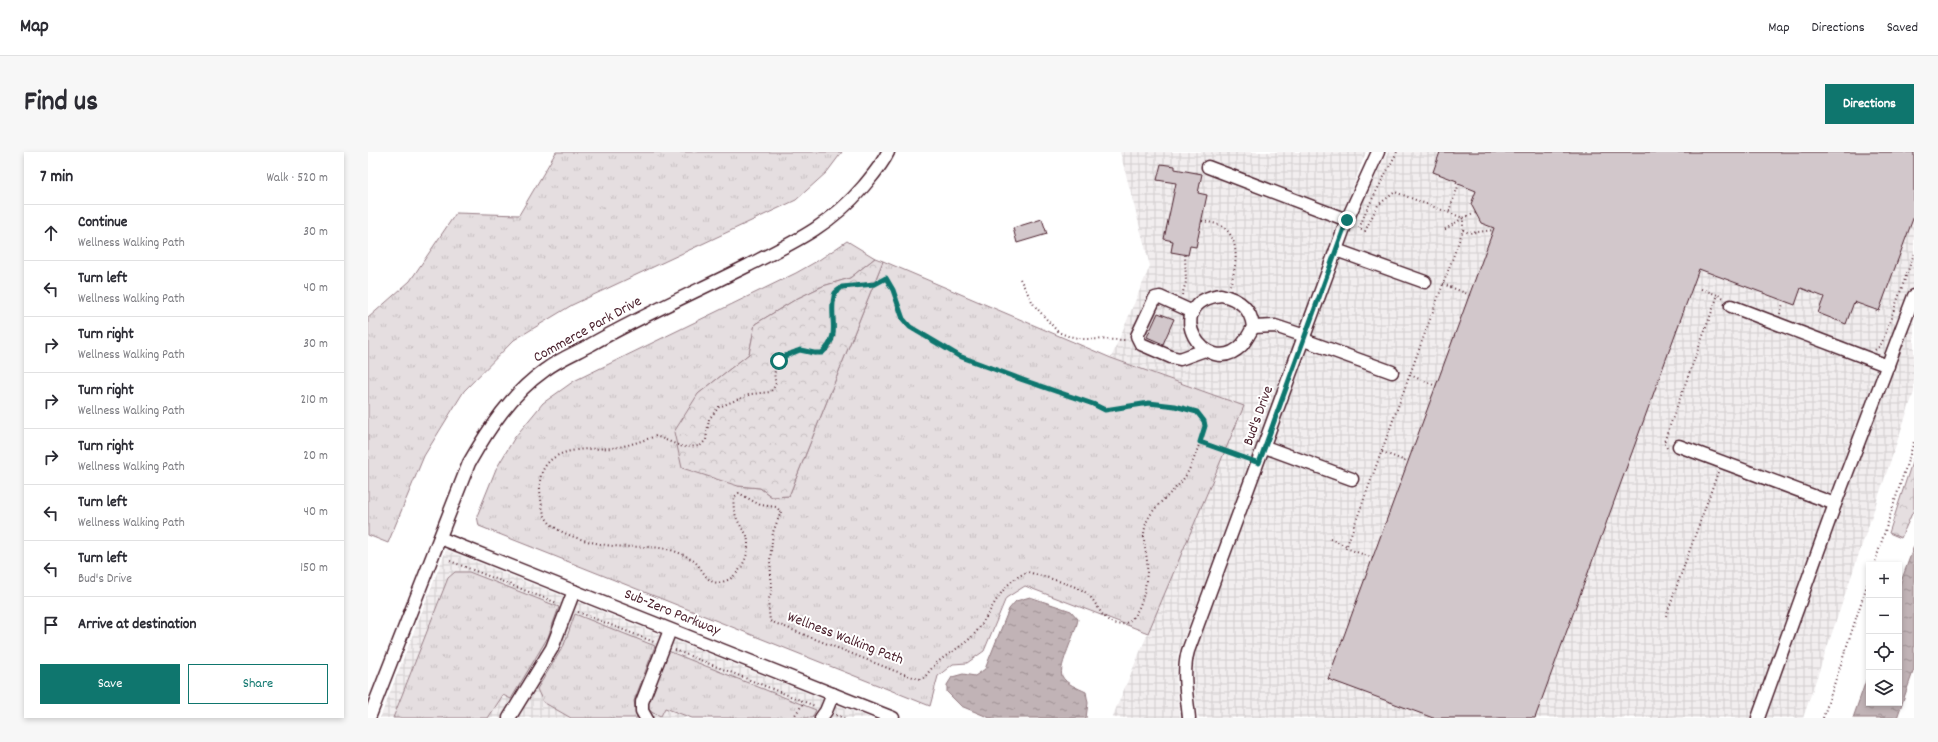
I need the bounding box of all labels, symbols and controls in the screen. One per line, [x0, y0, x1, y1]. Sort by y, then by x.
text: Map [20, 14, 49, 41]
text: Map [1768, 18, 1790, 38]
text: Directions [1812, 18, 1865, 38]
text: Saved [1887, 18, 1918, 38]
text: Find us [24, 84, 98, 124]
button: Directions [1825, 84, 1914, 124]
text: 7 min [40, 166, 73, 190]
text: Walk · 520 m [266, 169, 328, 188]
route end [1338, 211, 1356, 229]
text: Continue [78, 212, 127, 234]
icon: ahead [40, 222, 62, 244]
text: 30 m [303, 223, 328, 242]
text: Wellness Walking Path [78, 234, 185, 253]
text: Turn left [78, 268, 127, 290]
icon: left [40, 278, 62, 300]
text: 40 m [304, 279, 328, 298]
text: Wellness Walking Path [78, 290, 185, 309]
street label: Commerce Park Drive [530, 291, 647, 369]
text: Turn right [78, 324, 134, 346]
icon: right [40, 334, 62, 356]
text: 30 m [303, 335, 328, 354]
text: Wellness Walking Path [78, 346, 185, 365]
route start [770, 352, 788, 370]
text: Turn right [78, 380, 134, 402]
street label: Bud's Drive [1238, 383, 1280, 449]
icon: right [40, 390, 62, 412]
text: 210 m [300, 391, 328, 410]
text: Wellness Walking Path [78, 402, 185, 421]
text: Turn right [78, 436, 134, 458]
icon: right [40, 446, 62, 468]
text: 20 m [303, 447, 328, 466]
text: Wellness Walking Path [78, 458, 185, 477]
text: Turn left [78, 492, 127, 514]
icon: left [40, 502, 62, 524]
text: 40 m [304, 503, 328, 522]
text: Wellness Walking Path [78, 514, 185, 533]
text: Turn left [78, 548, 127, 570]
icon: left [40, 558, 62, 580]
text: 150 m [300, 559, 328, 578]
map controls [1866, 562, 1902, 706]
button: + [1866, 562, 1902, 598]
text: Bud's Drive [78, 570, 132, 589]
street label: Sub-Zero Parkway [621, 584, 724, 643]
button: − [1866, 598, 1902, 634]
street label: Wellness Walking Path [784, 607, 907, 671]
icon: arrive [40, 614, 62, 636]
text: Arrive at destination [78, 614, 196, 636]
button: locate [1866, 634, 1902, 670]
button: Save [40, 664, 180, 704]
button: Share [188, 664, 328, 704]
button: layers [1866, 670, 1902, 706]

